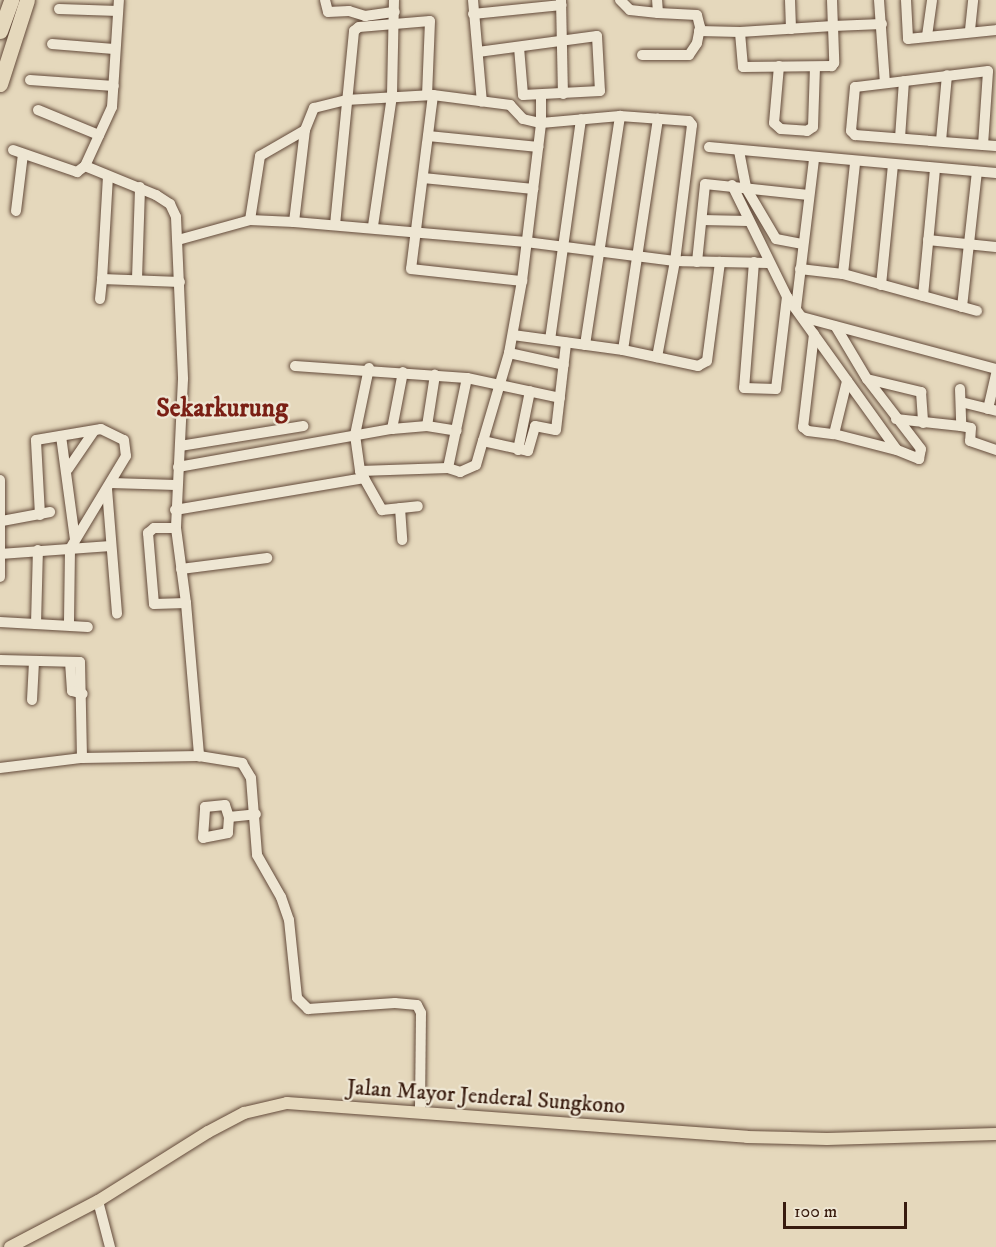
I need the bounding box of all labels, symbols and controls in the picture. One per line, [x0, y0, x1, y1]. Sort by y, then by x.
district label: Sekarkurung [156, 393, 288, 425]
street label: Jalan Mayor Jenderal Sungkono [346, 1074, 626, 1120]
scale bar [786, 1190, 910, 1228]
text: 100 m [794, 1201, 837, 1223]

